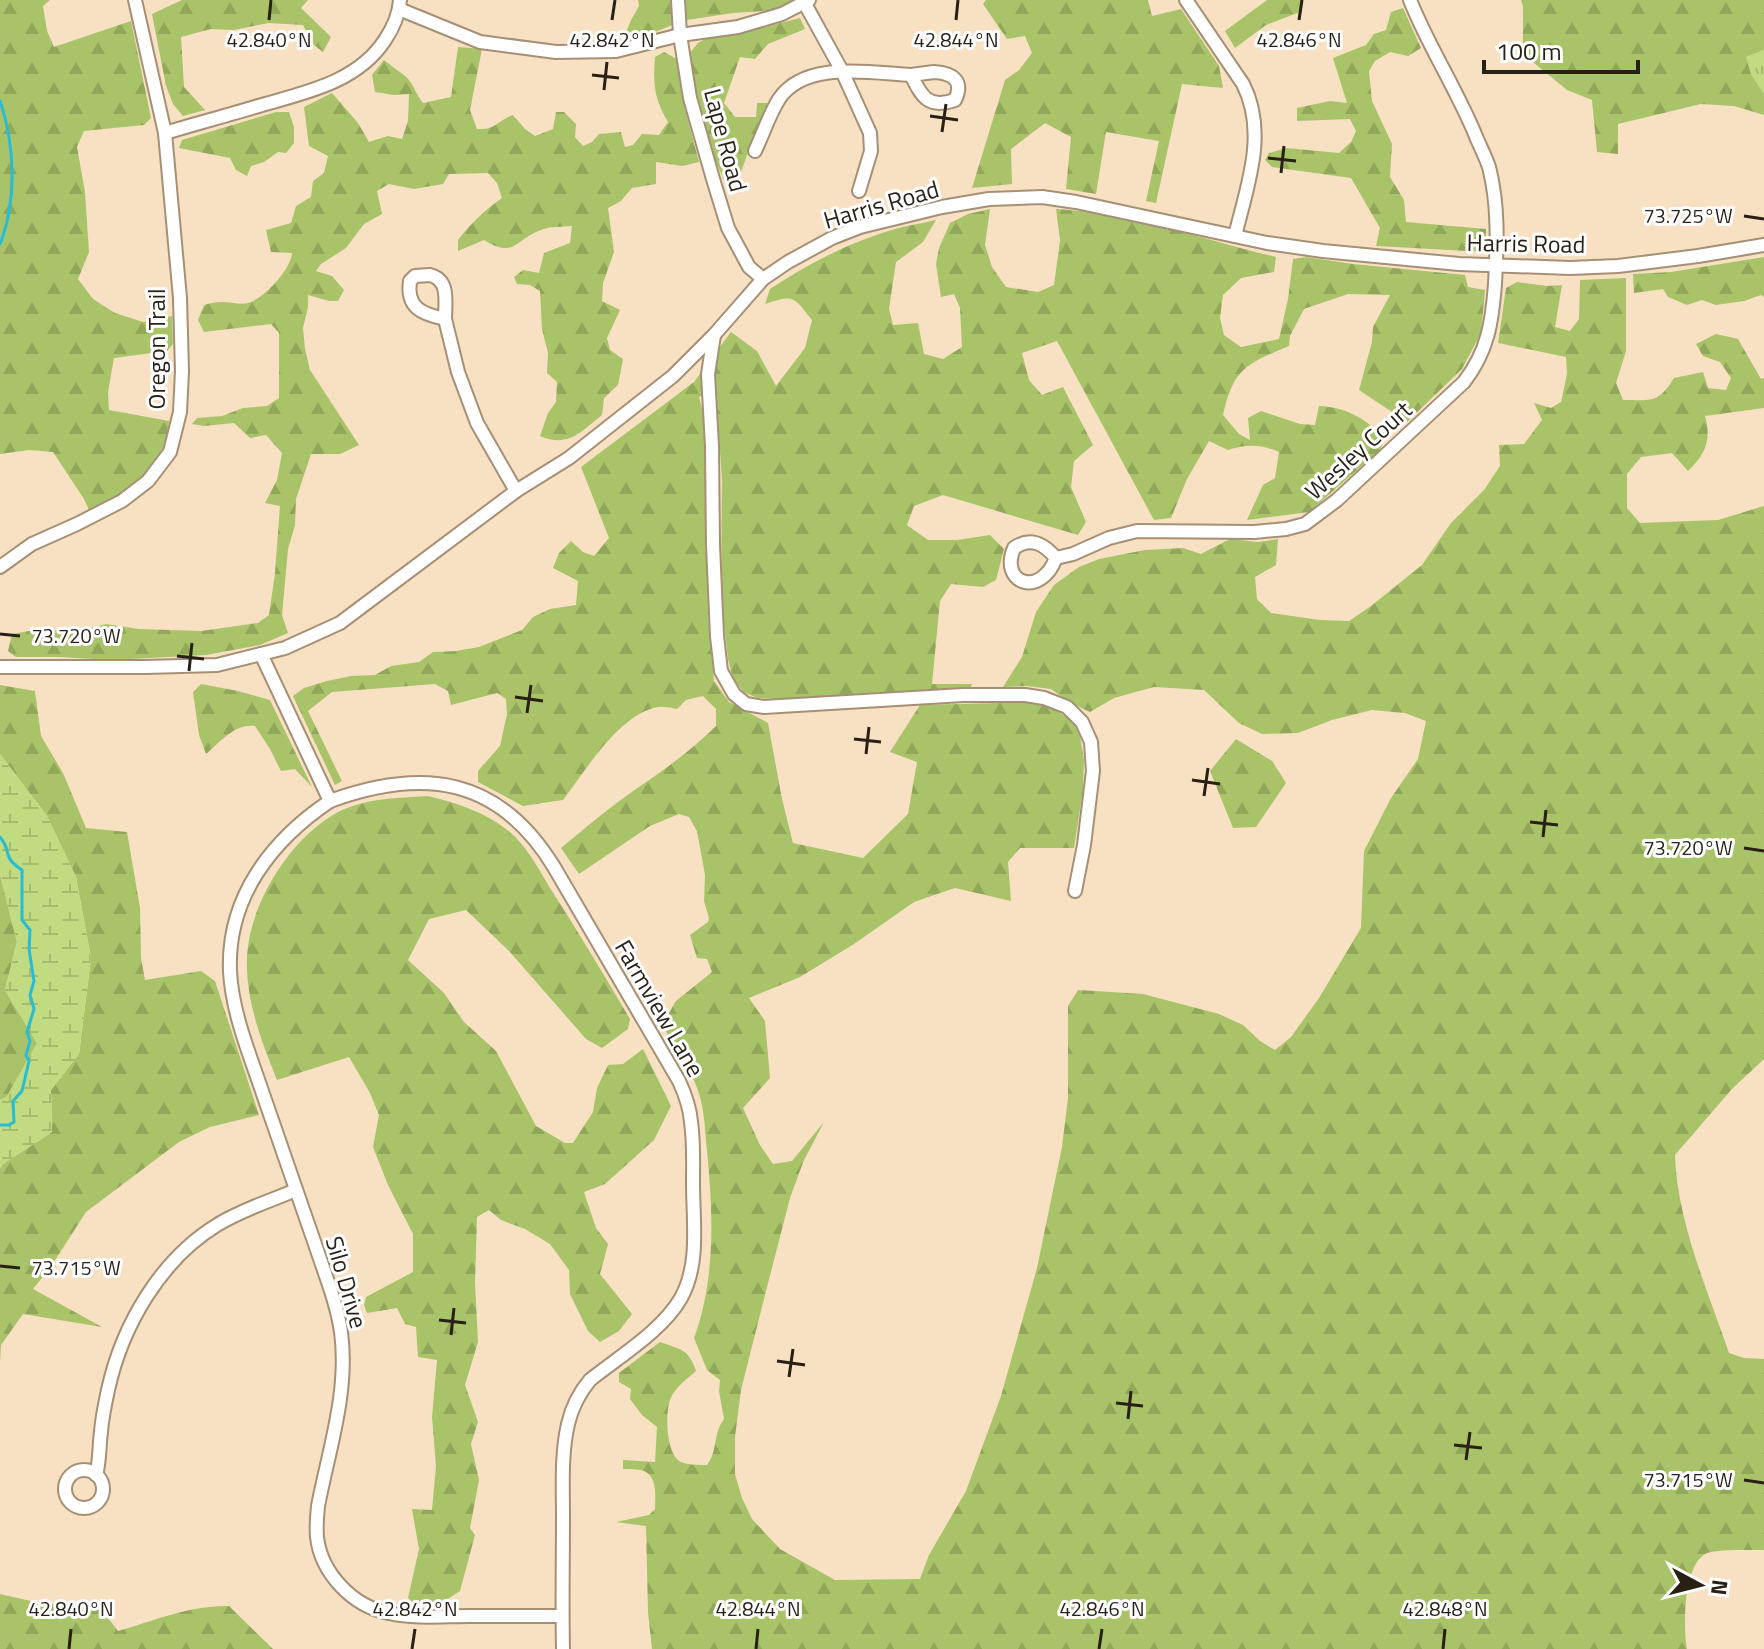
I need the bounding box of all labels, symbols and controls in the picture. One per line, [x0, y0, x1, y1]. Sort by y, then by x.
text: 42.840°N [226, 24, 312, 55]
text: 42.842°N [569, 24, 655, 55]
text: 42.844°N [913, 24, 999, 55]
text: 42.846°N [1256, 24, 1342, 55]
scale bar [1484, 24, 1638, 74]
text: 100 m [1496, 33, 1562, 69]
street label: Lape Road [695, 84, 757, 196]
street label: Harris Road [819, 170, 943, 238]
text: 73.725°W [1643, 200, 1733, 231]
street label: Harris Road [1466, 224, 1586, 262]
street label: Oregon Trail [138, 289, 174, 409]
street label: Wesley Court [1296, 392, 1420, 508]
text: 73.720°W [31, 620, 121, 651]
text: 73.720°W [1643, 832, 1733, 863]
street label: Farmview Lane [606, 933, 714, 1083]
street label: Silo Drive [317, 1232, 377, 1332]
text: 73.715°W [31, 1252, 121, 1283]
text: 73.715°W [1643, 1464, 1733, 1495]
north arrow [1660, 1545, 1740, 1625]
text: N [1702, 1578, 1738, 1597]
text: 42.840°N [28, 1593, 114, 1624]
text: 42.842°N [372, 1593, 458, 1624]
text: 42.844°N [715, 1593, 801, 1624]
text: 42.846°N [1059, 1593, 1145, 1624]
text: 42.848°N [1402, 1593, 1488, 1624]

